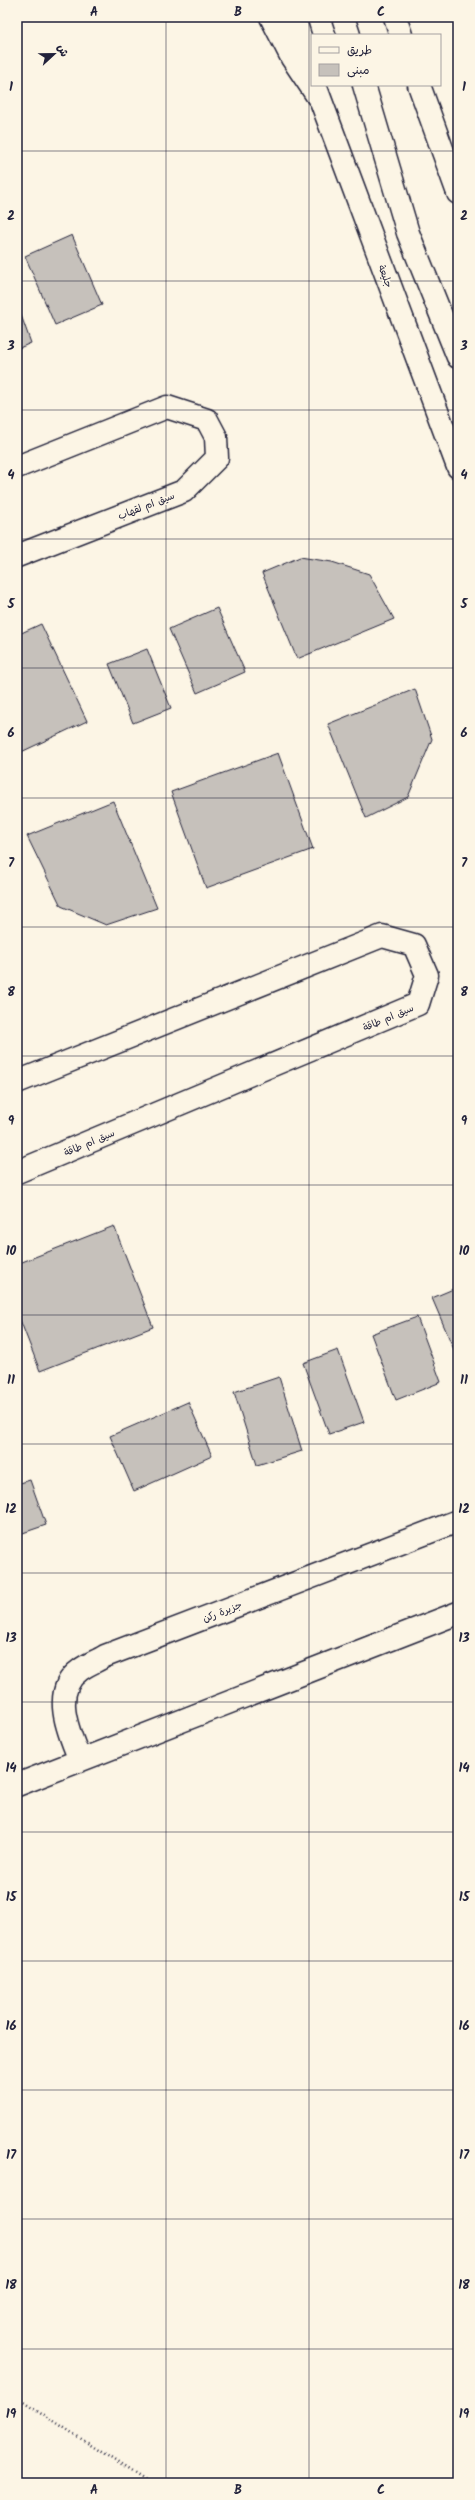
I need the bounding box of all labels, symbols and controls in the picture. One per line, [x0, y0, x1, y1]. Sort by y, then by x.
text: A [90, 2, 98, 23]
text: B [234, 2, 242, 23]
text: C [377, 2, 385, 23]
north arrow [34, 34, 74, 74]
legend [311, 34, 441, 86]
text: طريق [347, 41, 372, 60]
text: ش [52, 42, 73, 60]
text: مبنى [347, 61, 370, 80]
text: 1 [9, 77, 13, 98]
text: 1 [462, 77, 466, 98]
text: 2 [7, 206, 15, 227]
text: 2 [460, 206, 468, 227]
street label: جليعة [373, 262, 397, 290]
text: 3 [6, 336, 15, 357]
text: 3 [459, 336, 468, 357]
text: 4 [7, 465, 15, 486]
text: 4 [460, 465, 468, 486]
street label: سيق ام لقهاب [116, 488, 177, 524]
text: 5 [7, 594, 16, 615]
text: 5 [460, 594, 469, 615]
text: 6 [7, 723, 15, 744]
text: 6 [460, 723, 468, 744]
text: 7 [8, 853, 15, 874]
text: 7 [461, 853, 468, 874]
text: 8 [7, 982, 15, 1003]
text: 8 [460, 982, 468, 1003]
street label: سيق ام طاقة [360, 1000, 417, 1036]
text: 9 [8, 1111, 15, 1132]
text: 9 [461, 1111, 468, 1132]
street label: سيق ام طاقة [61, 1125, 118, 1161]
text: 10 [6, 1241, 17, 1262]
text: 10 [459, 1241, 470, 1262]
text: 11 [7, 1370, 15, 1391]
text: 11 [460, 1370, 468, 1391]
text: 12 [5, 1499, 17, 1520]
text: 12 [458, 1499, 470, 1520]
street label: جزيرة ركن [200, 1597, 245, 1627]
text: 13 [5, 1628, 17, 1649]
text: 13 [458, 1628, 470, 1649]
text: 14 [5, 1758, 17, 1779]
text: 14 [458, 1758, 470, 1779]
text: 15 [6, 1887, 18, 1908]
text: 15 [459, 1887, 471, 1908]
text: 16 [6, 2016, 16, 2037]
text: 16 [459, 2016, 469, 2037]
text: 17 [6, 2145, 17, 2166]
text: 17 [459, 2145, 470, 2166]
text: 18 [5, 2275, 17, 2296]
text: 18 [458, 2275, 470, 2296]
text: 19 [6, 2404, 17, 2425]
text: 19 [459, 2404, 470, 2425]
text: A [90, 2480, 98, 2500]
text: B [234, 2480, 242, 2500]
text: C [377, 2480, 385, 2500]

